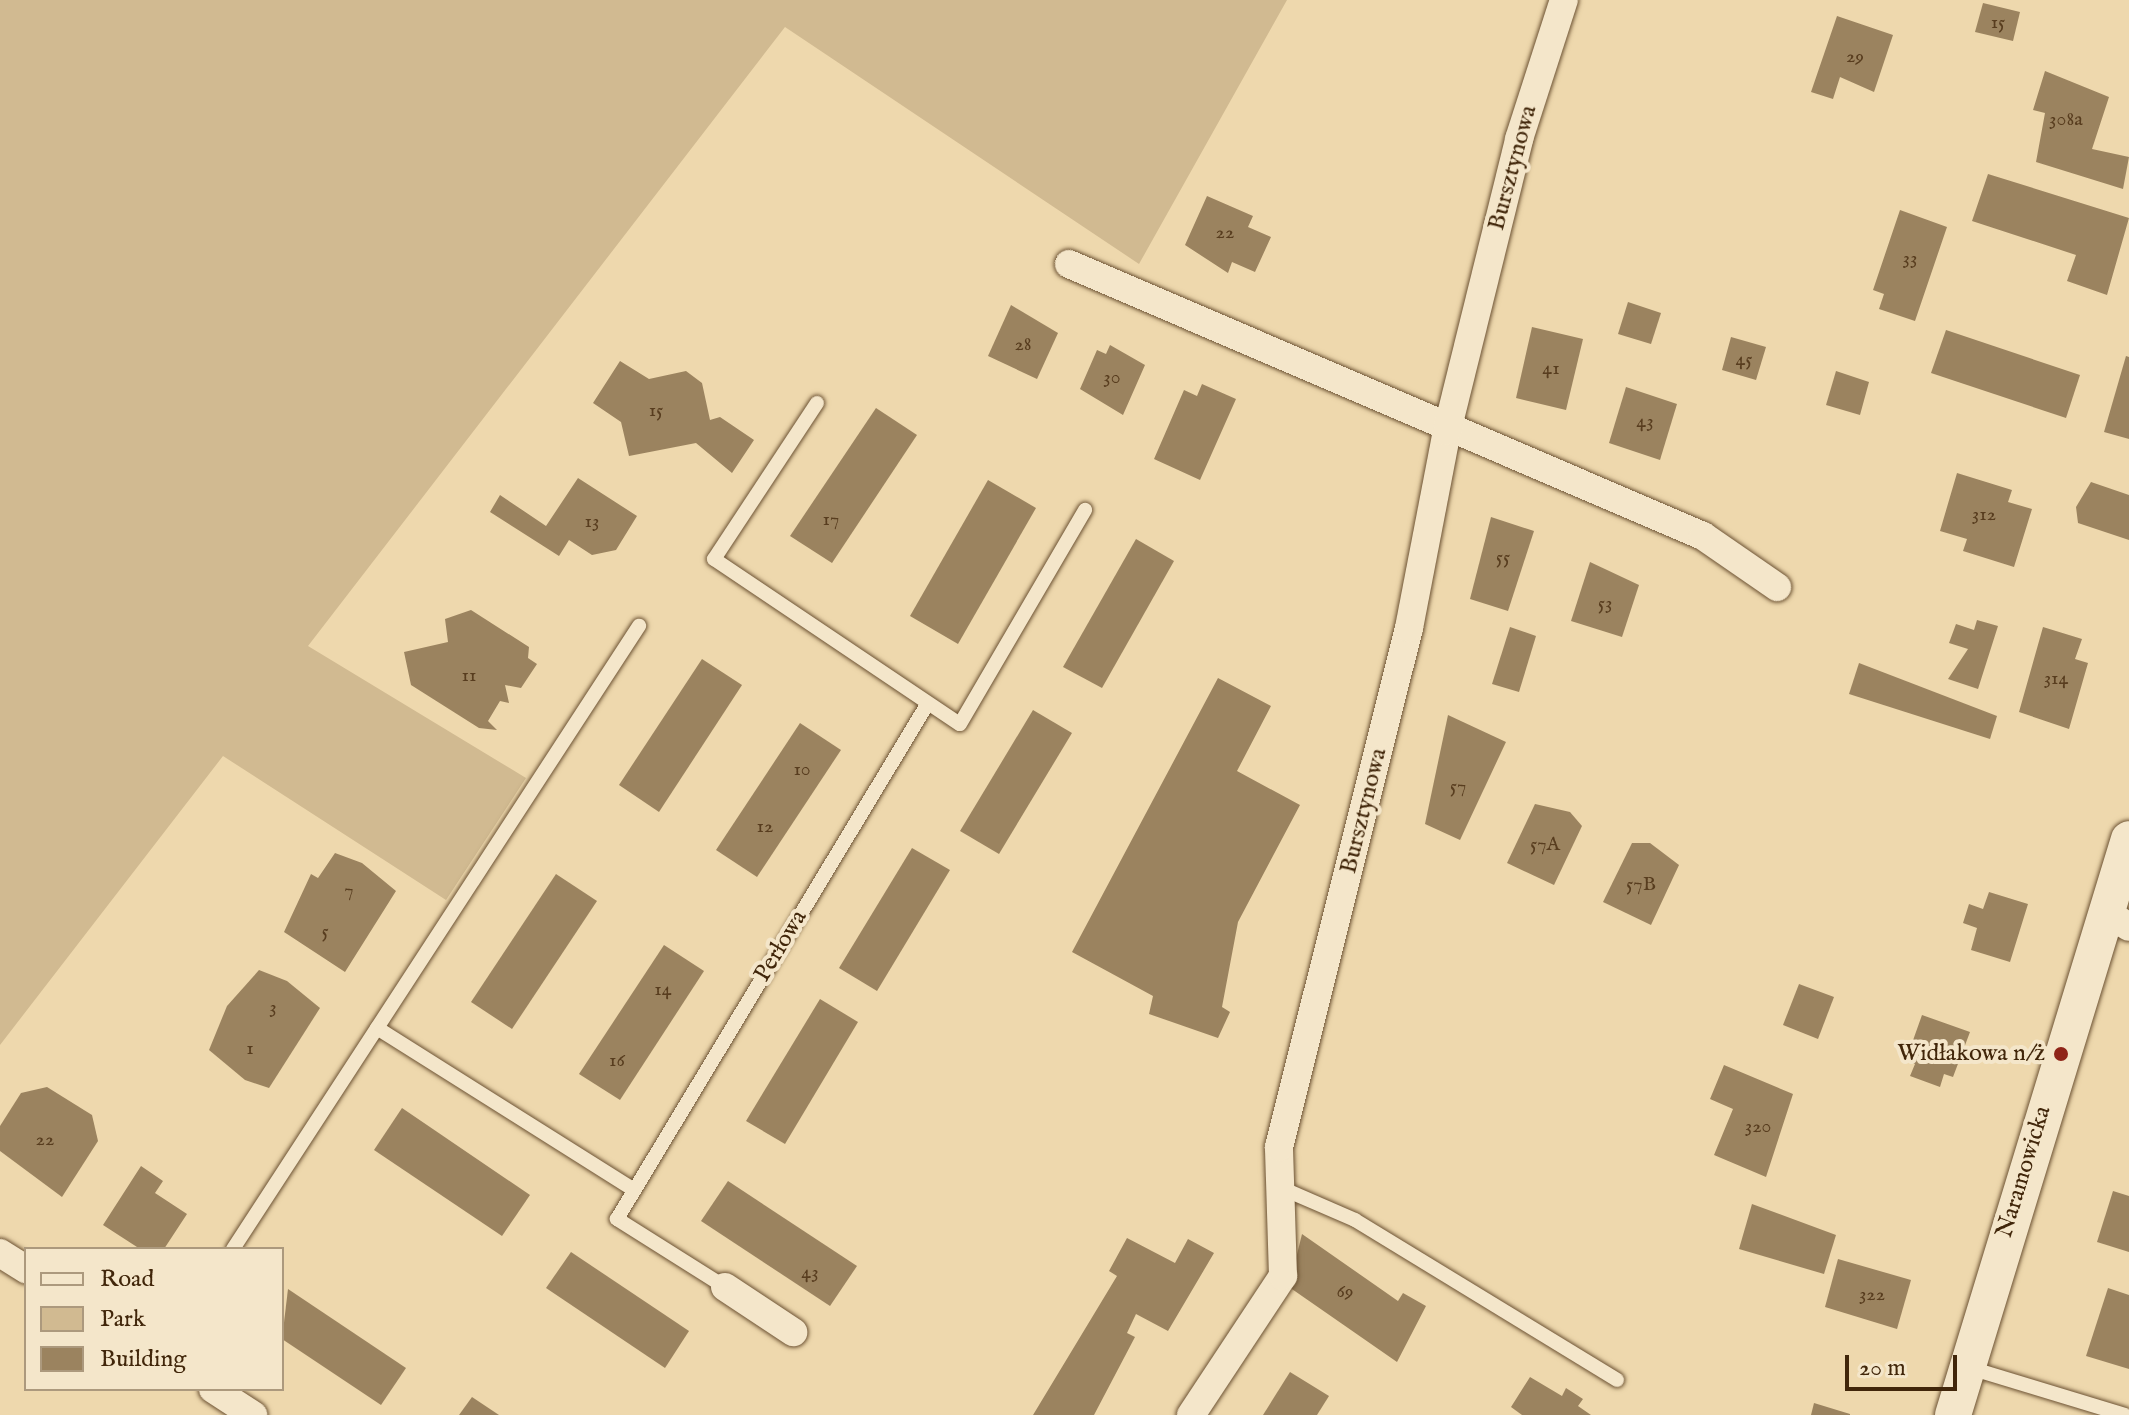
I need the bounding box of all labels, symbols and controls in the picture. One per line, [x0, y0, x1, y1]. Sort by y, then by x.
house number: 15 [1991, 10, 2005, 34]
house number: 29 [1846, 44, 1864, 68]
street label: Bursztynowa [1482, 102, 1544, 234]
house number: 308a [2049, 107, 2083, 131]
house number: 22 [1216, 220, 1234, 244]
house number: 33 [1903, 246, 1917, 270]
house number: 28 [1014, 332, 1032, 356]
house number: 45 [1736, 347, 1752, 371]
house number: 41 [1542, 356, 1560, 380]
house number: 30 [1103, 365, 1121, 389]
house number: 15 [649, 398, 663, 422]
house number: 43 [1636, 409, 1654, 433]
house number: 312 [1972, 502, 1996, 526]
house number: 17 [823, 507, 839, 531]
house number: 13 [585, 509, 599, 533]
house number: 55 [1496, 545, 1510, 569]
house number: 53 [1598, 591, 1612, 615]
house number: 11 [462, 663, 476, 687]
house number: 314 [2044, 666, 2068, 690]
street label: Bursztynowa [1335, 745, 1393, 877]
house number: 10 [793, 757, 811, 781]
house number: 57 [1450, 774, 1466, 798]
house number: 12 [757, 814, 773, 838]
house number: 57A [1530, 832, 1560, 856]
house number: 57B [1626, 872, 1656, 896]
house number: 7 [344, 878, 354, 902]
street label: Perłowa [748, 905, 814, 987]
house number: 5 [321, 919, 329, 943]
house number: 14 [654, 977, 672, 1001]
house number: 3 [269, 995, 277, 1019]
house number: 1 [246, 1036, 254, 1060]
place label: Widłakowa n/ż [1897, 1040, 2045, 1068]
marker: Widłakowa n/ż [2052, 1045, 2070, 1063]
house number: 16 [609, 1048, 625, 1072]
street label: Naramowicka [1990, 1103, 2058, 1241]
house number: 320 [1745, 1114, 1771, 1138]
house number: 22 [36, 1127, 54, 1151]
legend [24, 1247, 284, 1391]
house number: 43 [801, 1260, 819, 1284]
text: Road [100, 1264, 154, 1295]
house number: 69 [1336, 1279, 1354, 1303]
house number: 322 [1859, 1282, 1885, 1306]
text: Park [100, 1304, 146, 1335]
scale bar [1849, 1339, 1961, 1389]
text: Building [100, 1344, 186, 1375]
text: 20 m [1859, 1353, 1906, 1384]

